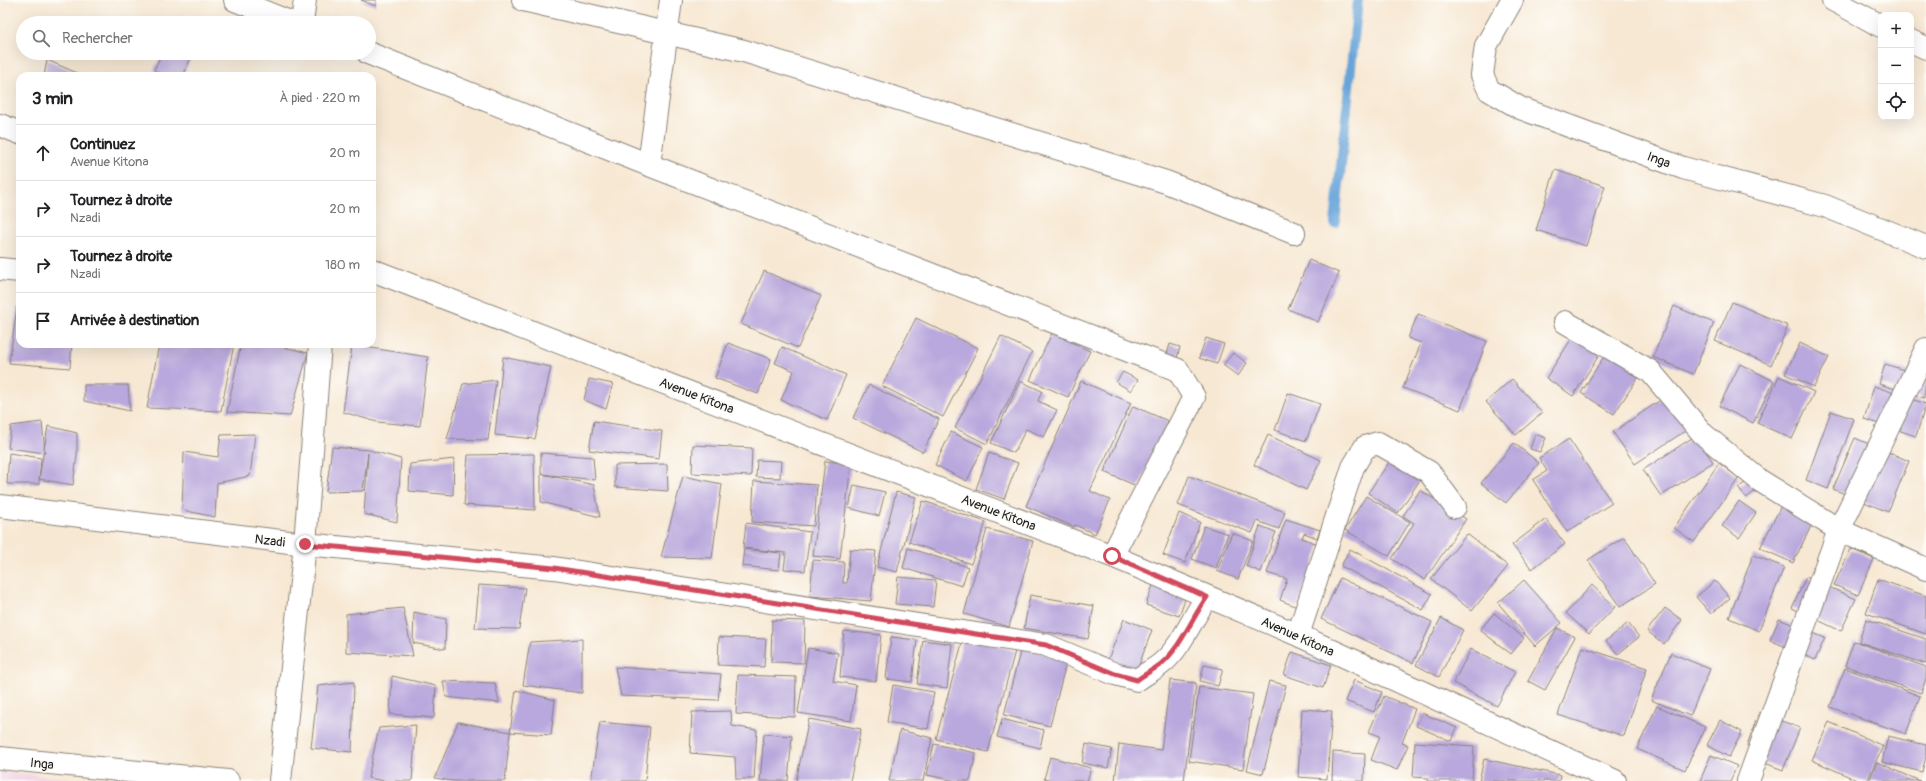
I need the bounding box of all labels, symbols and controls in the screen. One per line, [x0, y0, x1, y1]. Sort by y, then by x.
map controls [1878, 12, 1914, 120]
button: + [1878, 12, 1914, 48]
search box [16, 16, 376, 60]
icon: search [30, 27, 52, 49]
text: Rechercher [62, 29, 133, 48]
button: − [1878, 48, 1914, 84]
button: locate [1878, 84, 1914, 120]
text: 3 min [32, 88, 73, 109]
text: À pied · 220 m [280, 90, 360, 106]
text: Continuez [70, 135, 135, 154]
icon: ahead [32, 142, 54, 164]
text: 20 m [329, 145, 360, 161]
street label: Inga [1645, 148, 1672, 171]
text: Avenue Kitona [70, 154, 148, 170]
text: Tournez à droite [70, 191, 172, 210]
icon: right [32, 198, 54, 220]
text: 20 m [329, 201, 360, 217]
text: Nzadi [70, 210, 100, 226]
text: Tournez à droite [70, 247, 172, 266]
icon: right [32, 254, 54, 276]
text: 180 m [325, 257, 360, 273]
text: Nzadi [70, 266, 100, 282]
icon: arrive [32, 310, 54, 332]
text: Arrivée à destination [70, 311, 199, 330]
street label: Avenue Kitona [657, 374, 736, 417]
street label: Avenue Kitona [959, 491, 1038, 534]
street label: Nzadi [254, 531, 286, 551]
route end [296, 535, 314, 553]
route start [1103, 547, 1121, 565]
street label: Avenue Kitona [1259, 614, 1337, 660]
street label: Inga [29, 755, 54, 773]

